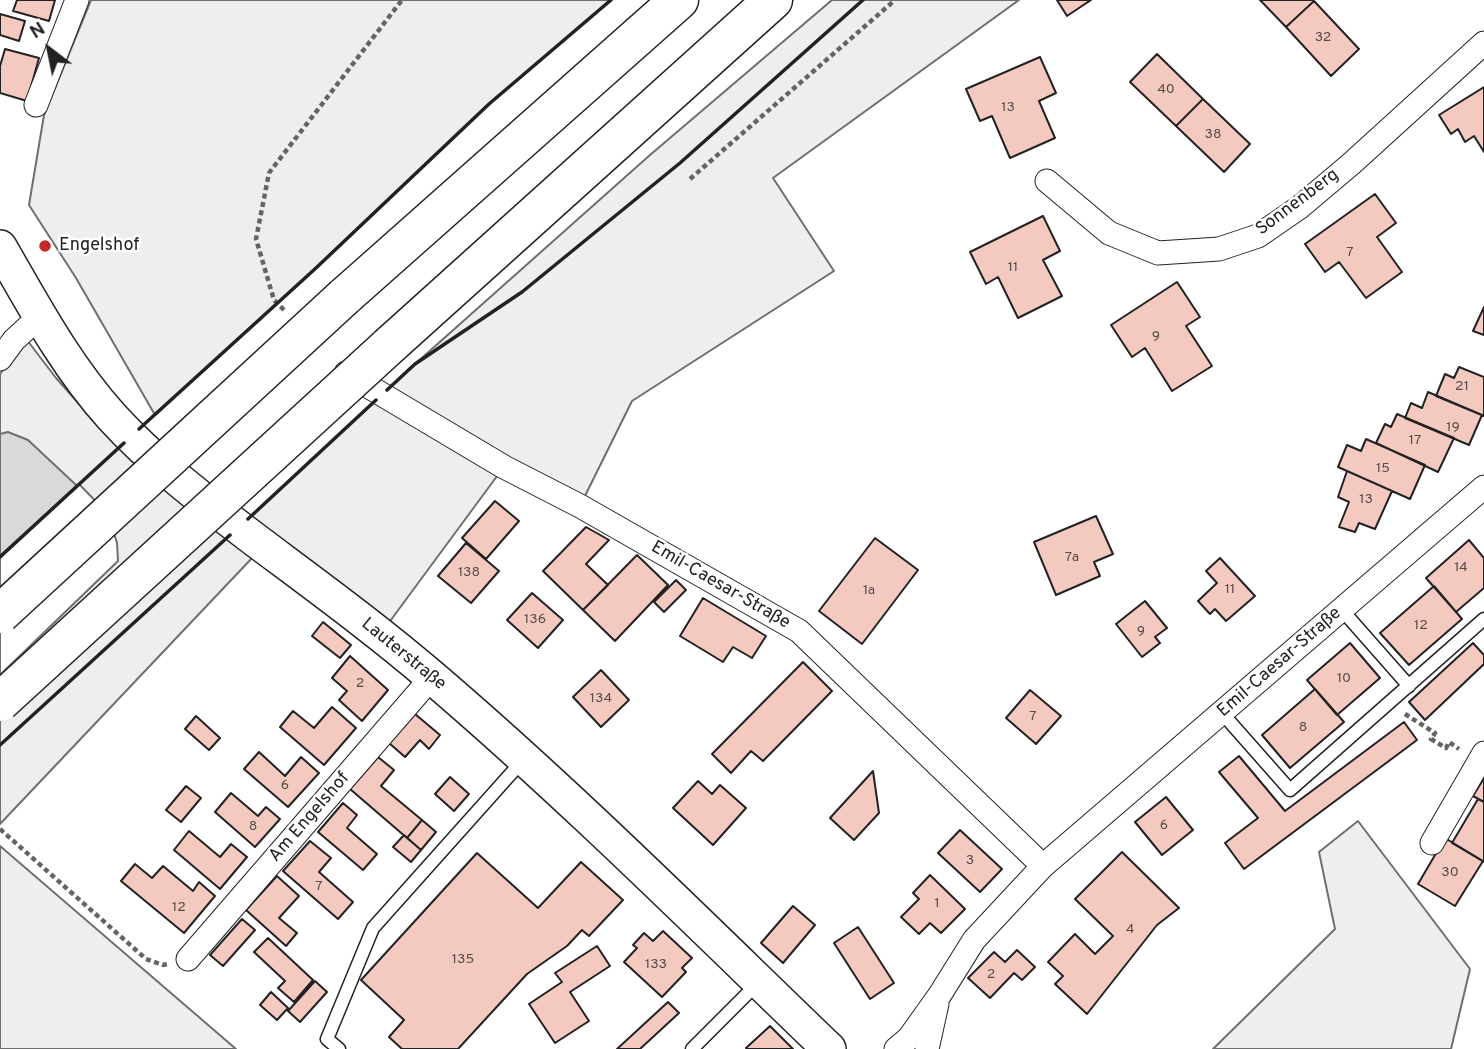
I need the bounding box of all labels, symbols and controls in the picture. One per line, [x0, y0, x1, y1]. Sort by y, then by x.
north arrow [14, 14, 84, 84]
text: N [26, 17, 50, 45]
house number: 32 [1315, 30, 1331, 46]
house number: 40 [1157, 82, 1175, 98]
house number: 13 [1001, 100, 1015, 116]
house number: 38 [1205, 127, 1221, 143]
street label: Sonnenberg [1252, 165, 1344, 241]
place label: Engelshof [59, 235, 139, 257]
marker: Engelshof [37, 238, 53, 254]
house number: 7 [1346, 245, 1354, 261]
house number: 11 [1008, 260, 1018, 276]
house number: 9 [1152, 329, 1160, 345]
house number: 21 [1455, 379, 1469, 395]
house number: 19 [1446, 420, 1460, 436]
house number: 17 [1409, 433, 1421, 449]
house number: 15 [1376, 461, 1390, 477]
house number: 13 [1359, 492, 1373, 508]
street label: Emil-Caesar-Straße [647, 537, 793, 635]
house number: 7a [1065, 550, 1079, 566]
house number: 14 [1454, 560, 1468, 576]
house number: 138 [458, 565, 480, 581]
house number: 11 [1225, 582, 1235, 598]
house number: 1a [863, 583, 875, 599]
street label: Emil-Caesar-Straße [1214, 603, 1346, 723]
house number: 136 [524, 612, 546, 628]
street label: Lauterstraße [356, 614, 450, 696]
house number: 12 [1414, 618, 1428, 634]
house number: 9 [1137, 624, 1145, 640]
house number: 10 [1337, 671, 1351, 687]
house number: 2 [356, 676, 364, 692]
house number: 134 [590, 691, 612, 707]
house number: 7 [1029, 709, 1037, 725]
house number: 8 [1299, 720, 1307, 736]
street label: Am Engelshof [265, 769, 355, 867]
house number: 6 [281, 778, 289, 794]
house number: 6 [1160, 818, 1168, 834]
house number: 8 [249, 819, 257, 835]
house number: 3 [966, 853, 974, 869]
house number: 30 [1441, 865, 1459, 881]
house number: 7 [315, 879, 323, 895]
house number: 1 [934, 896, 940, 912]
house number: 12 [172, 900, 186, 916]
house number: 4 [1126, 922, 1134, 938]
house number: 135 [452, 952, 474, 968]
house number: 133 [645, 957, 667, 973]
house number: 2 [987, 967, 995, 983]

